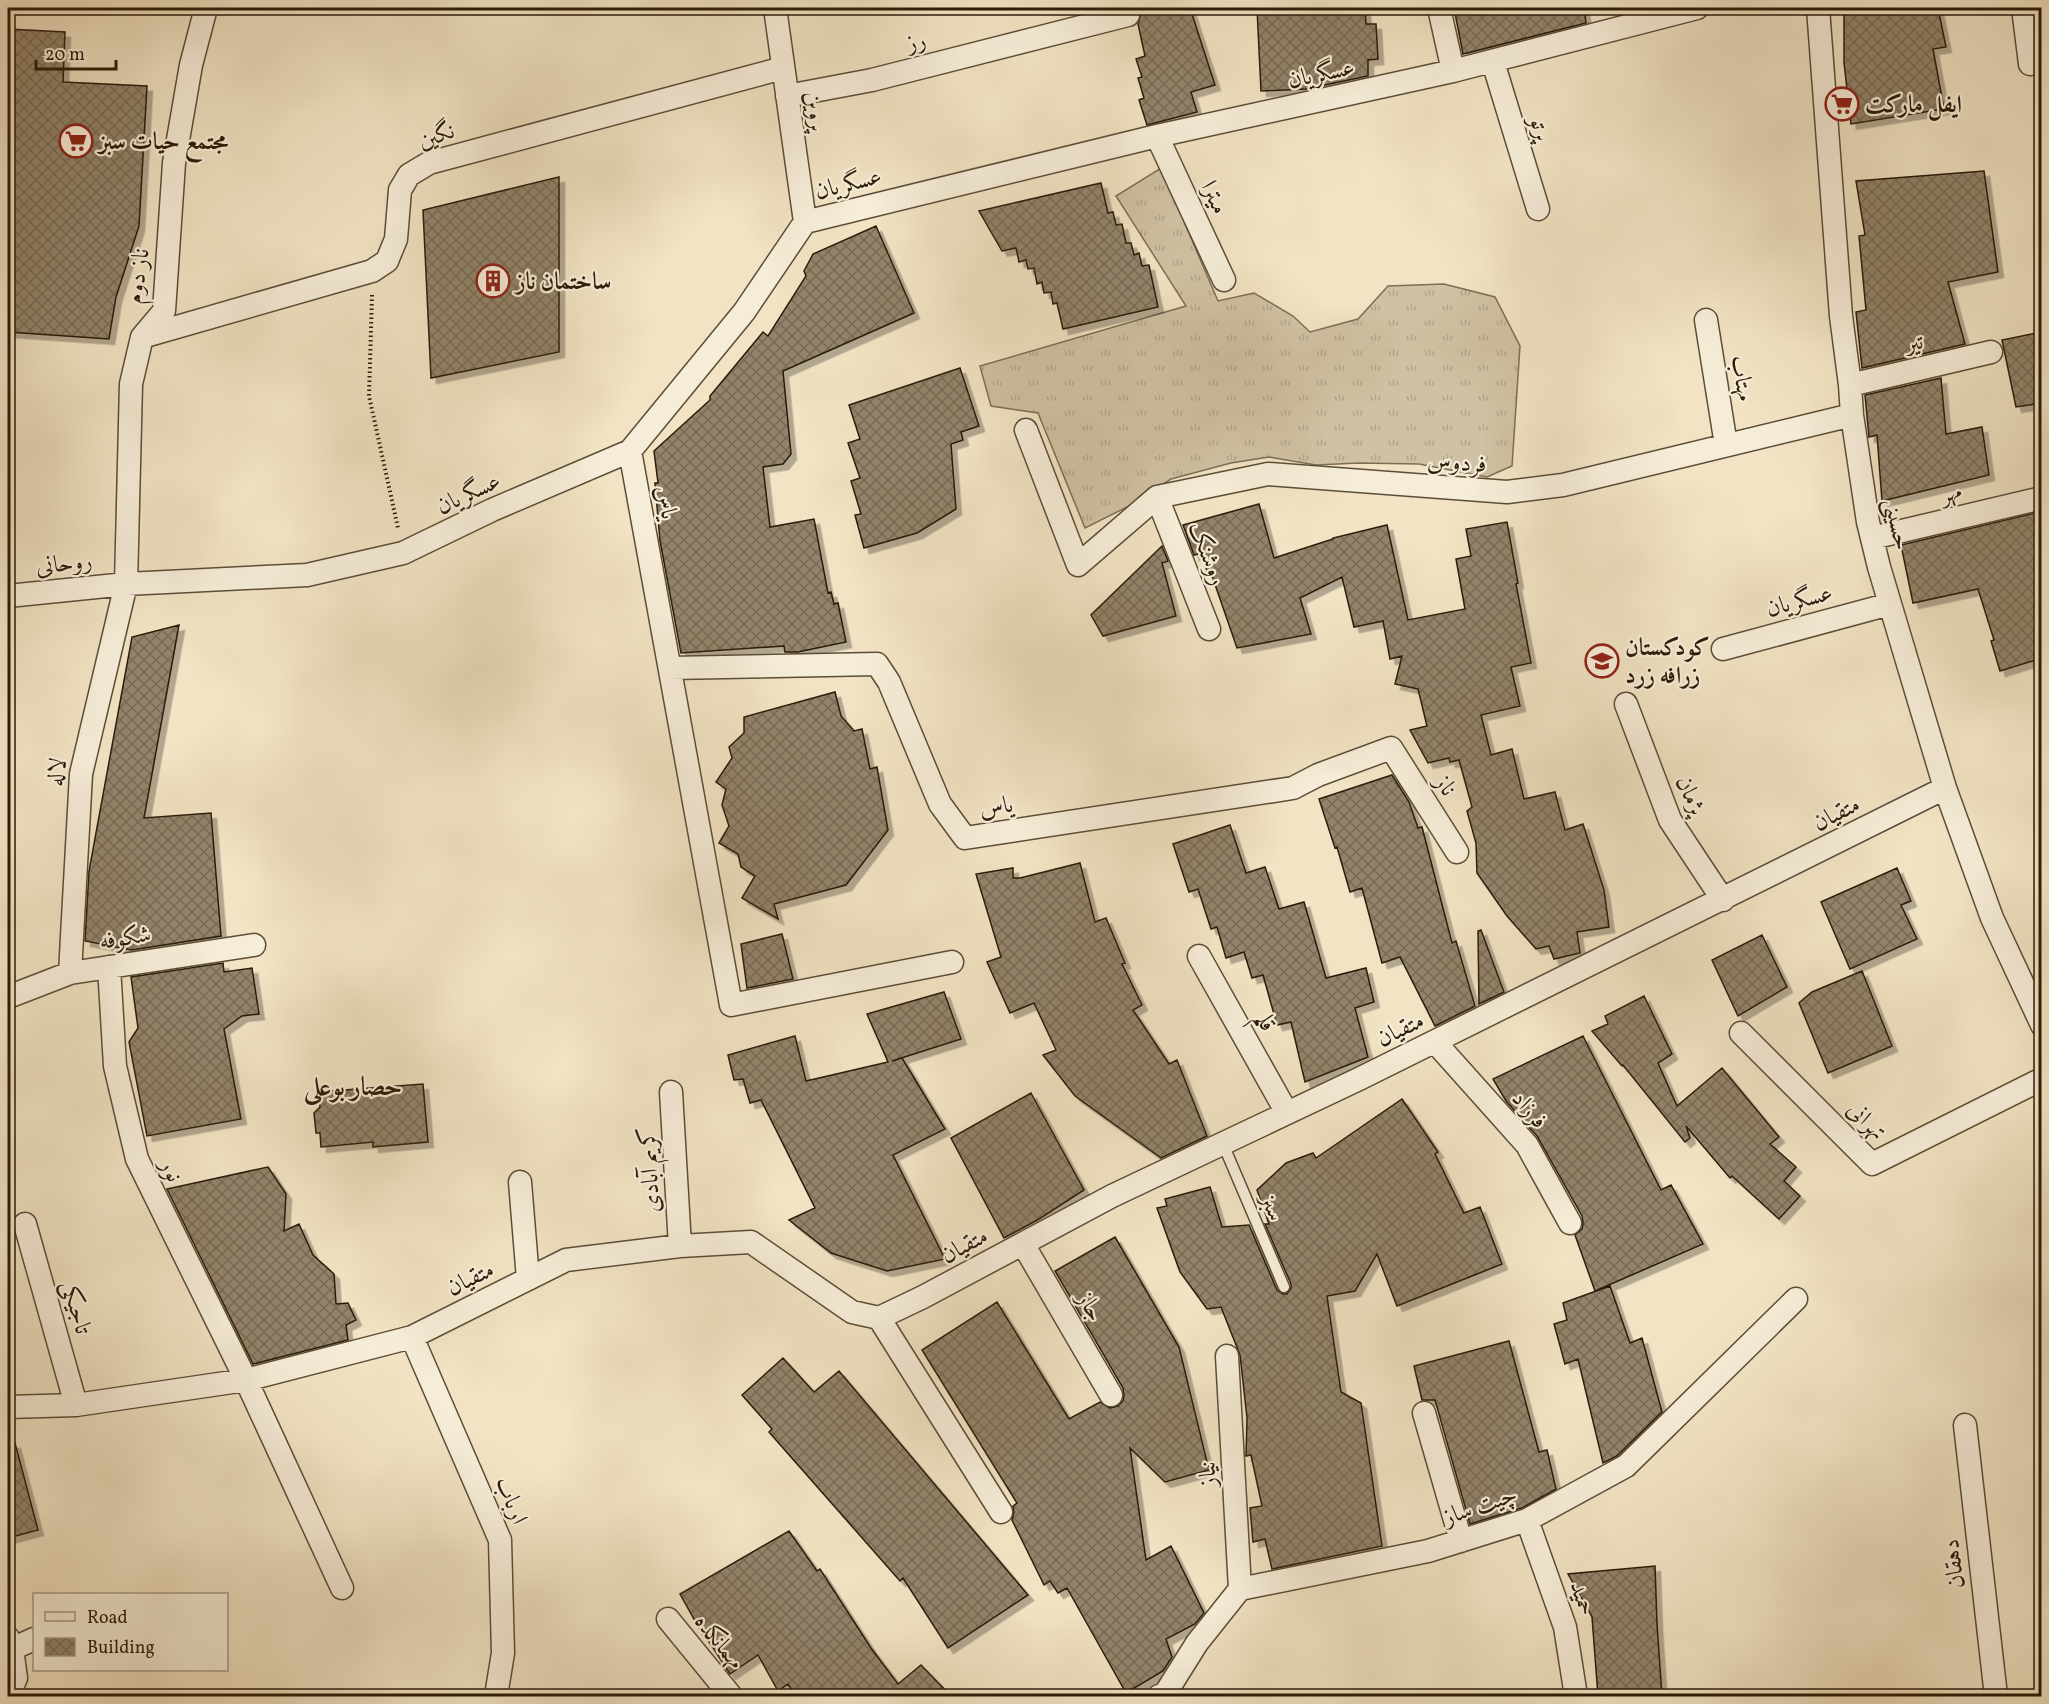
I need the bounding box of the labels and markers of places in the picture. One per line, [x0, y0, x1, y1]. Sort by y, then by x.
supermarket icon: ایفل مارکت [1824, 86, 1860, 122]
place label: ایفل مارکت [1865, 89, 1962, 123]
supermarket icon: مجتمع حیات سبز [58, 123, 94, 159]
place label: مجتمع حیات سبز [96, 126, 229, 163]
building icon: ساختمان ناز [475, 263, 511, 299]
place label: ساختمان ناز [513, 266, 611, 300]
place label: کودکستان زرافه زرد [1625, 632, 1710, 694]
school or university icon: کودکستان زرافه زرد [1584, 643, 1620, 679]

